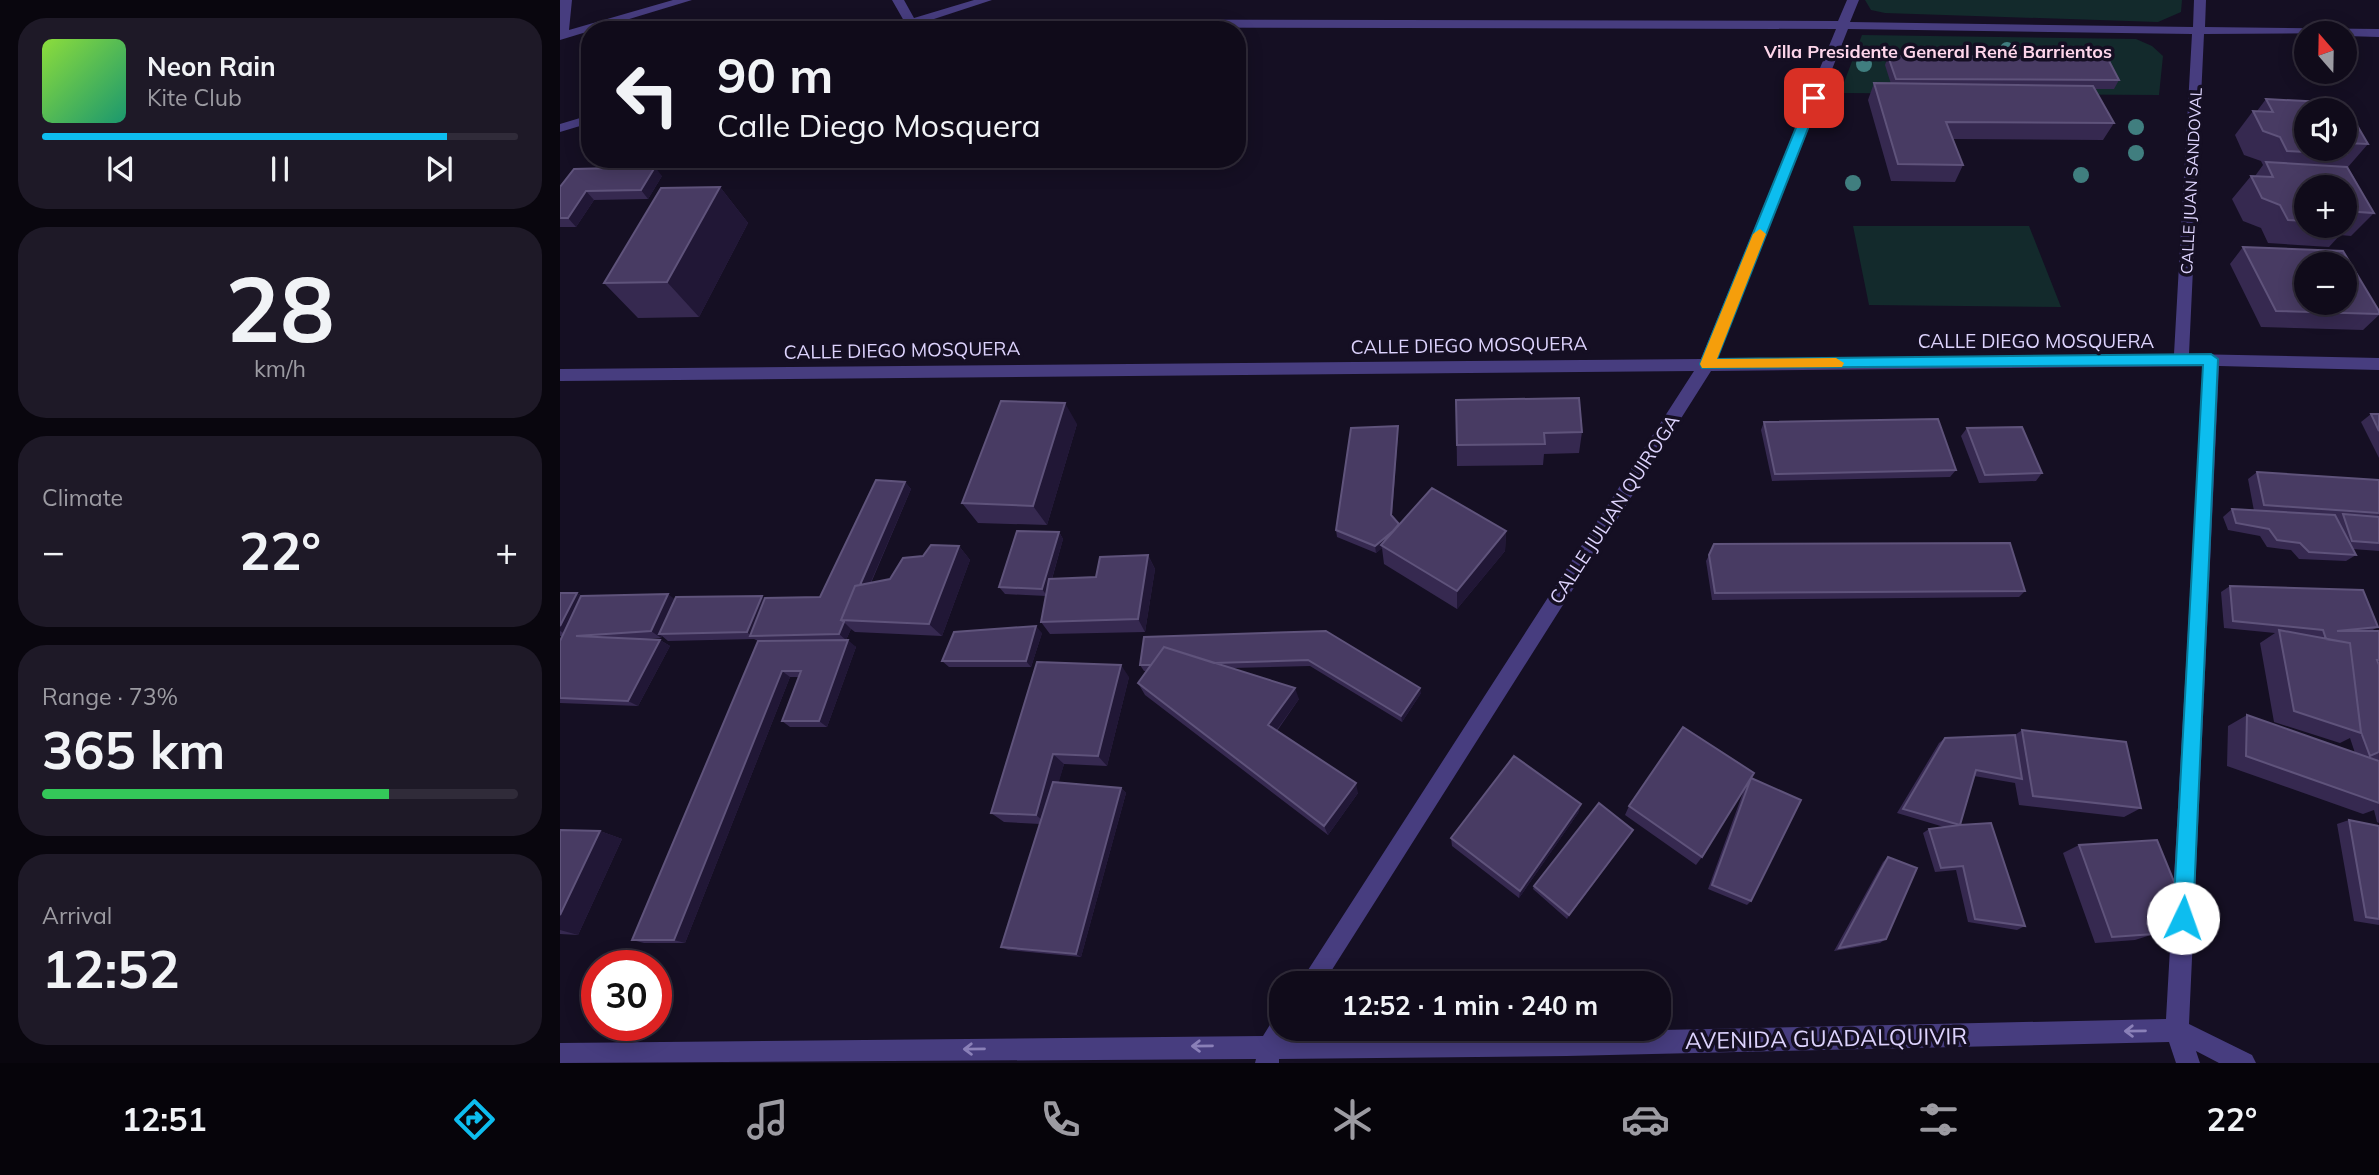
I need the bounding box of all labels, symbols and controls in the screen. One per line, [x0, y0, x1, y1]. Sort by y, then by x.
north arrow [2294, 21, 2357, 84]
map controls [2294, 21, 2357, 315]
district label: Villa Presidente General René Barrientos [1763, 40, 2112, 63]
text: 90 m [717, 44, 833, 105]
icon: left [602, 49, 693, 140]
text: Neon Rain [147, 50, 276, 83]
pin [1784, 68, 1844, 128]
icon: arrive [1795, 79, 1833, 117]
text: Kite Club [147, 83, 242, 112]
street label: CALLE JUAN SANDOVAL [2176, 87, 2206, 275]
button: sound [2294, 98, 2357, 161]
text: Calle Diego Mosquera [717, 105, 1041, 145]
icon: previous [102, 150, 140, 188]
icon: pause [261, 150, 299, 188]
icon: next [420, 150, 458, 188]
button: + [2294, 175, 2357, 238]
text: 28 [225, 251, 335, 365]
button: − [2294, 252, 2357, 315]
street label: CALLE DIEGO MOSQUERA [1918, 329, 2154, 353]
street label: CALLE DIEGO MOSQUERA [1350, 331, 1588, 359]
street label: CALLE DIEGO MOSQUERA [783, 336, 1021, 364]
text: km/h [254, 354, 306, 383]
street label: CALLE JULIAN QUIROGA [1544, 410, 1684, 608]
text: Climate [42, 483, 123, 512]
text: 22° [239, 518, 321, 583]
text: − [42, 527, 65, 575]
text: + [495, 527, 518, 575]
text: Range · 73% [42, 682, 178, 711]
text: 365 km [42, 717, 225, 782]
position arrow [2146, 881, 2220, 955]
text: Arrival [42, 901, 112, 930]
text: 12:52 [42, 936, 180, 1001]
speed limit sign: 30 [581, 950, 672, 1041]
text: 12:52 · 1 min · 240 m [1342, 989, 1598, 1022]
street label: AVENIDA GUADALQUIVIR [1685, 1021, 1967, 1055]
one-way arrow [2124, 1024, 2147, 1037]
one-way arrow [1190, 1040, 1213, 1053]
one-way arrow [963, 1042, 986, 1056]
icon: directions [450, 1095, 499, 1144]
icon: music [743, 1095, 792, 1144]
icon: phone [1036, 1095, 1085, 1144]
icon: climate [1328, 1095, 1377, 1144]
icon: car [1621, 1095, 1670, 1144]
icon: filters [1914, 1095, 1963, 1144]
text: 12:51 [122, 1099, 207, 1139]
text: 22° [2207, 1099, 2257, 1139]

